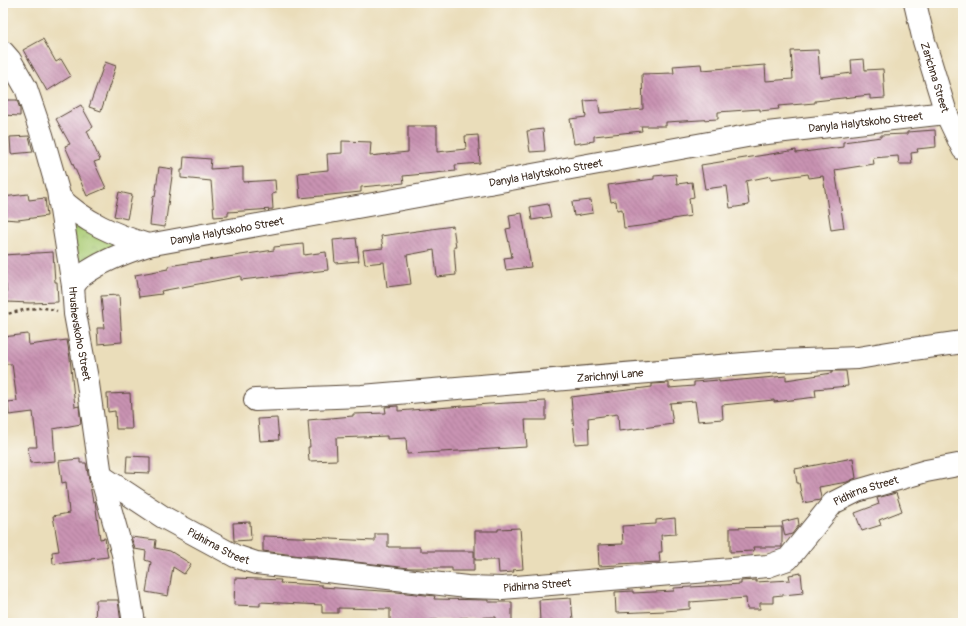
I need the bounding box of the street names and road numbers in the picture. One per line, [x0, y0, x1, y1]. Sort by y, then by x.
street label: Zarichna Street [918, 41, 952, 115]
street label: Danylа Halytskoho Street [808, 110, 924, 135]
street label: Danylа Halytskoho Street [488, 156, 604, 190]
street label: Danylа Halytskoho Street [169, 214, 285, 248]
street label: Hrushevskoho Street [66, 286, 93, 383]
street label: Zarichnyi Lane [576, 366, 645, 385]
street label: Pidhirna Street [831, 473, 900, 509]
street label: Pidhirna Street [185, 525, 252, 568]
street label: Pidhirna Street [503, 576, 572, 595]

